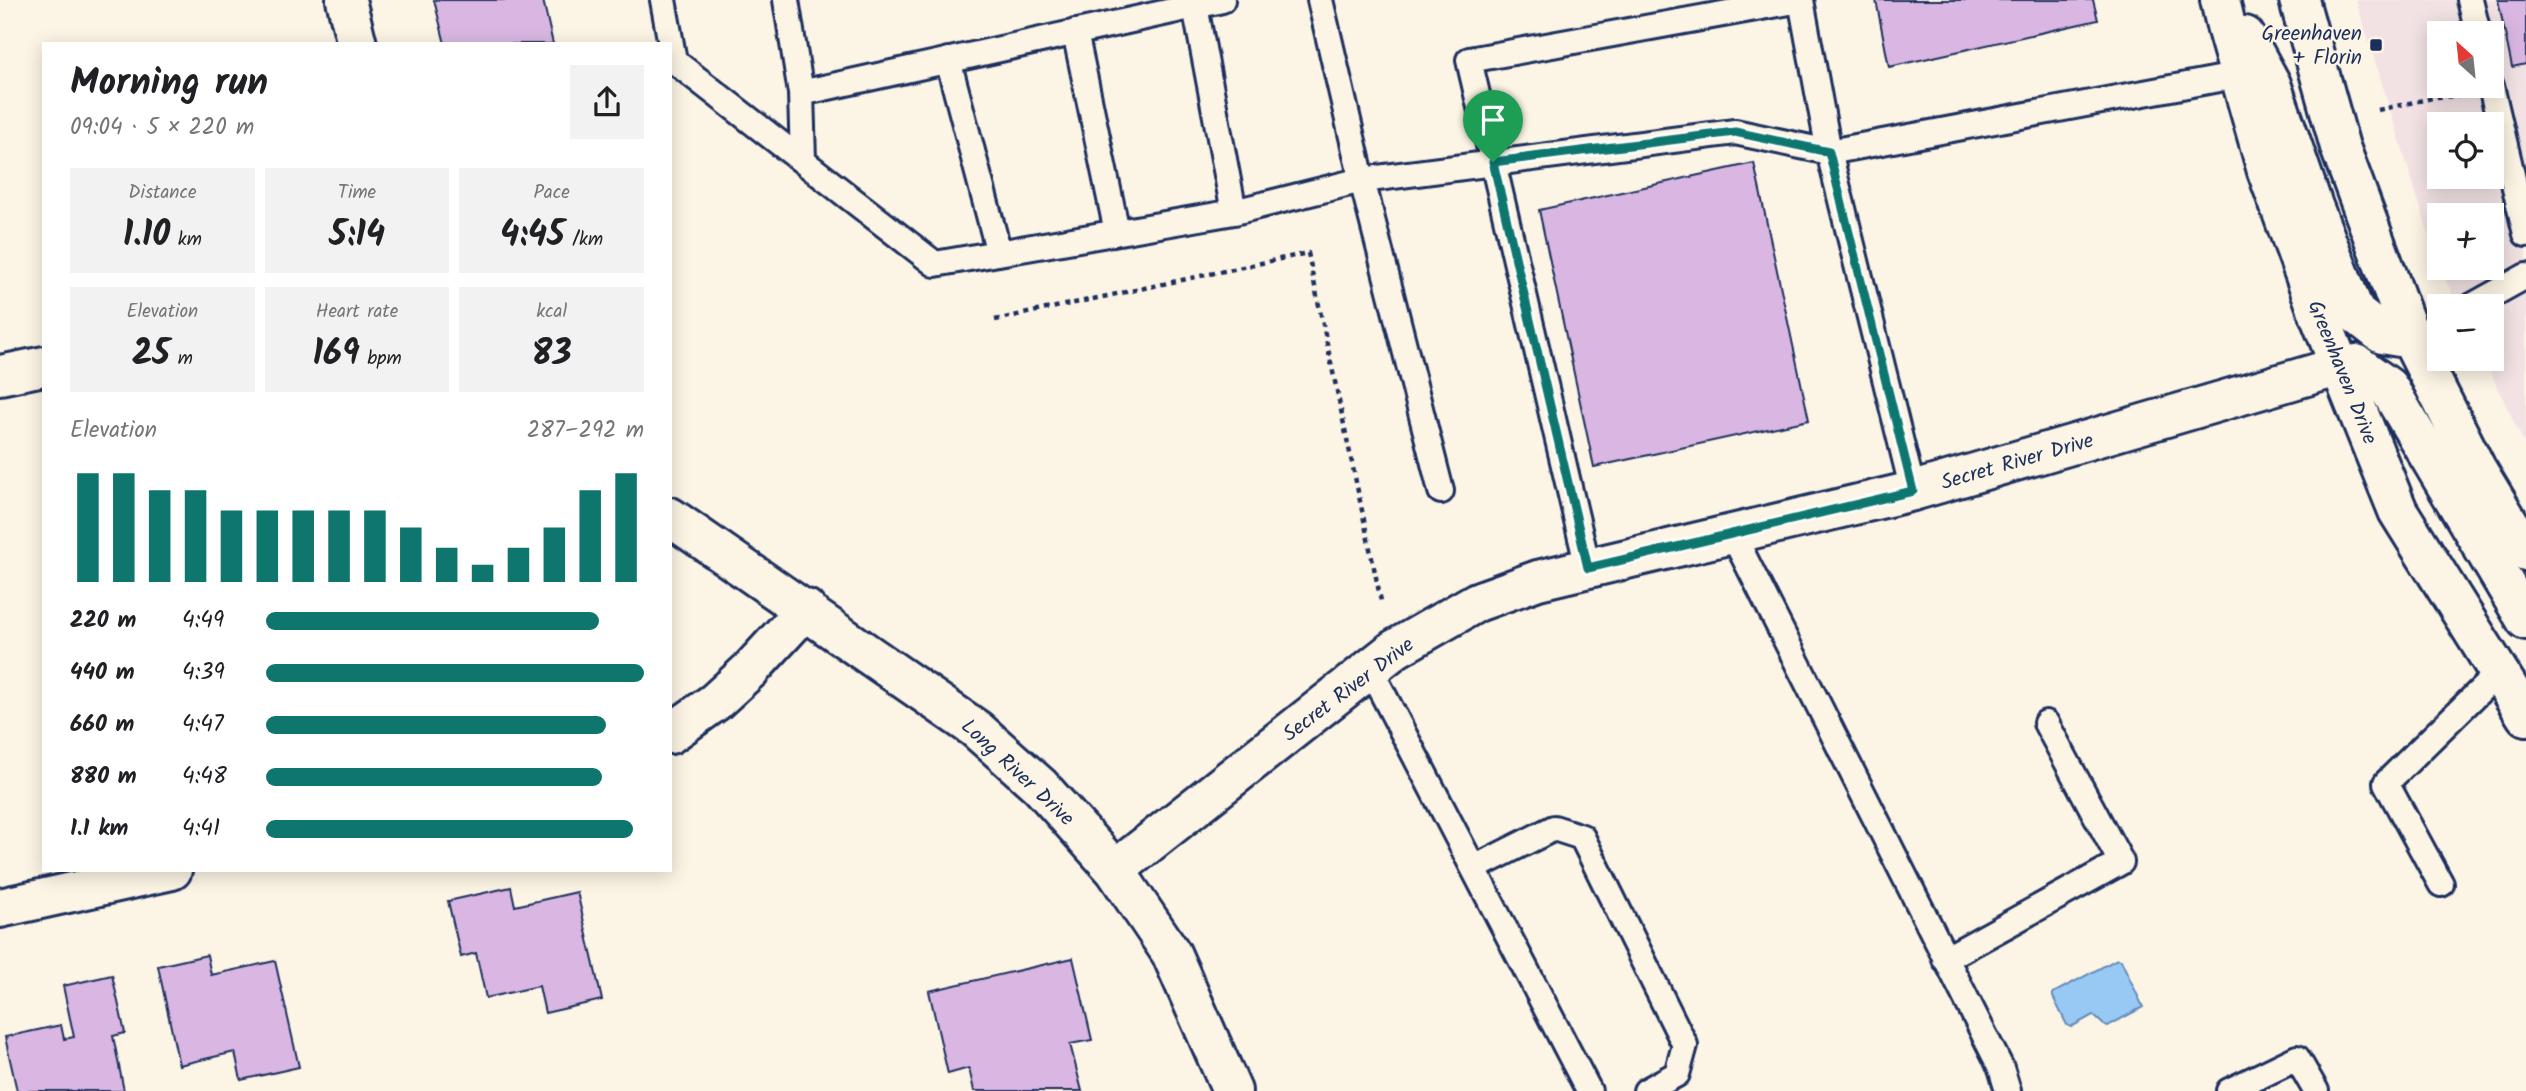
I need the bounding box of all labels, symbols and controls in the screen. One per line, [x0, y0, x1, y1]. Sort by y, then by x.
place label: Greenhaven + Florin [2262, 18, 2362, 75]
north arrow [2427, 21, 2504, 98]
map controls [2427, 21, 2504, 371]
marker: Greenhaven + Florin [2368, 37, 2384, 53]
text: Morning run [70, 54, 268, 114]
button: share [570, 65, 644, 139]
pin [1463, 90, 1523, 162]
icon: arrive [1474, 101, 1512, 139]
text: 09:04 · 5 × 220 m [70, 110, 254, 146]
button: locate [2427, 112, 2504, 189]
text: Distance [128, 178, 196, 208]
text: Time [338, 178, 376, 208]
text: Pace [534, 178, 570, 208]
button: + [2427, 203, 2504, 280]
text: 1.10 [123, 208, 170, 264]
text: 5:14 [329, 208, 385, 264]
text: 4:45 [500, 208, 565, 264]
text: km [170, 225, 202, 255]
text: /km [565, 225, 603, 255]
button: − [2427, 294, 2504, 371]
street label: Greenhaven Drive [2298, 296, 2386, 450]
text: Elevation [126, 297, 198, 327]
text: Heart rate [316, 297, 398, 327]
text: kcal [536, 297, 567, 327]
text: 25 [132, 327, 170, 383]
text: 169 [312, 327, 360, 383]
text: 83 [532, 327, 572, 383]
text: m [170, 344, 193, 374]
text: bpm [360, 344, 402, 374]
text: Elevation [70, 413, 157, 449]
text: 287–292 m [527, 413, 644, 449]
street label: Secret River Drive [1937, 425, 2098, 500]
text: 220 m [70, 603, 136, 639]
text: 4:49 [182, 603, 224, 639]
street label: Secret River Drive [1276, 629, 1422, 751]
text: 440 m [70, 655, 135, 691]
text: 4:39 [182, 655, 225, 691]
text: 660 m [70, 707, 134, 743]
text: 4:47 [182, 707, 224, 743]
street label: Long River Drive [953, 711, 1082, 835]
text: 880 m [70, 759, 137, 795]
text: 4:48 [182, 759, 227, 795]
text: 1.1 km [70, 811, 128, 847]
text: 4:41 [182, 811, 220, 847]

